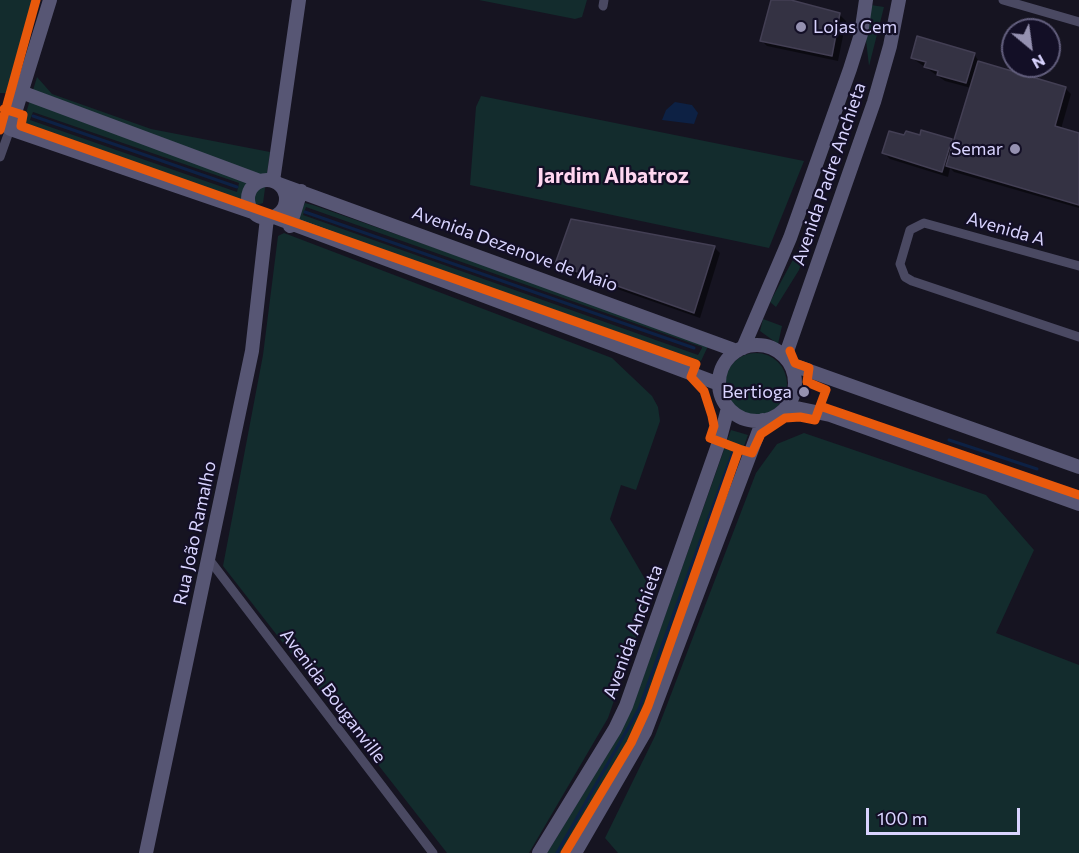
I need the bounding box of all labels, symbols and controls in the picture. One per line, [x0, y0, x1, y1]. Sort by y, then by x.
place label: Lojas Cem [813, 16, 897, 38]
north arrow [1001, 18, 1061, 78]
marker: Lojas Cem [794, 20, 808, 34]
text: N [1029, 51, 1049, 74]
street label: Avenida Padre Anchieta [788, 80, 870, 268]
place label: Semar [951, 138, 1003, 160]
marker: Semar [1008, 142, 1022, 156]
district label: Jardim Albatroz [537, 163, 689, 189]
street label: Avenida Dezenove de Maio [409, 202, 621, 296]
street label: Avenida A [964, 207, 1048, 251]
place label: Bertioga [722, 381, 792, 403]
marker: Bertioga [797, 385, 811, 399]
street label: Rua João Ramalho [169, 459, 221, 607]
street label: Avenida Anchieta [599, 562, 667, 702]
street label: Avenida Bouganville [276, 625, 390, 767]
scale bar [869, 796, 1024, 834]
text: 100 m [877, 807, 927, 829]

